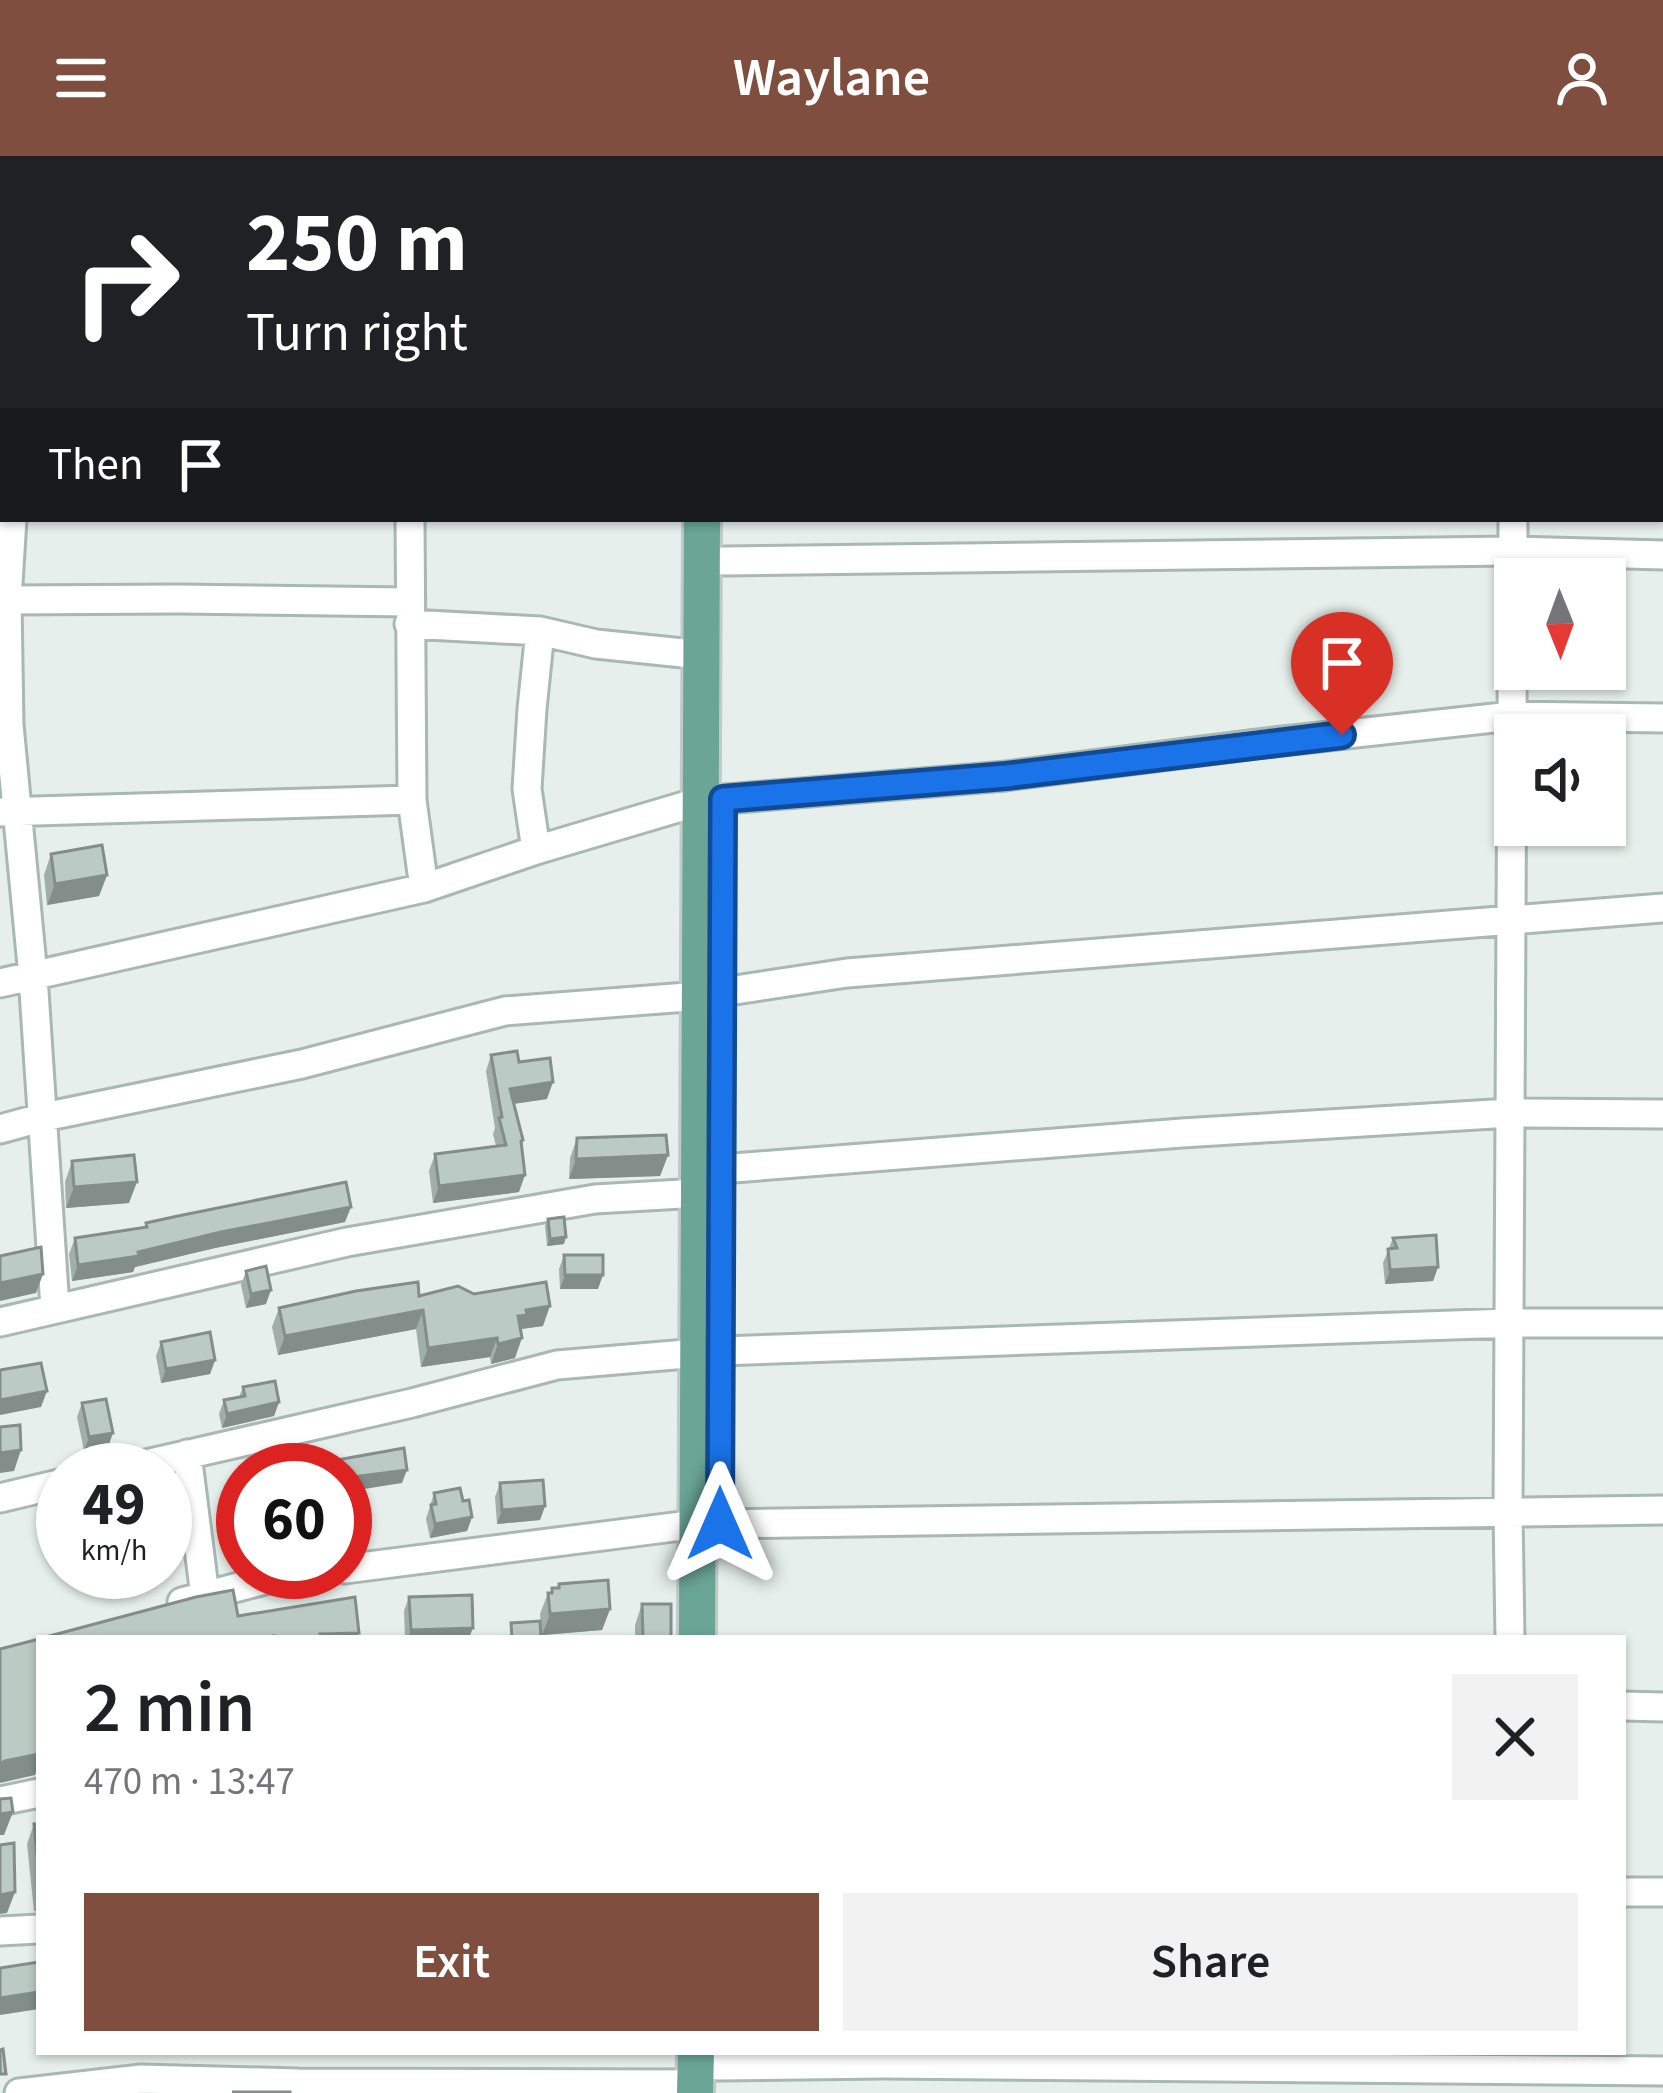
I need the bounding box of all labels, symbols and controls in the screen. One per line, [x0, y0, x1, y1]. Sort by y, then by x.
text: Waylane [733, 40, 930, 117]
icon: menu [48, 45, 114, 111]
icon: person [1549, 45, 1615, 111]
text: 250 m [246, 184, 468, 304]
icon: right [48, 204, 204, 360]
text: Turn right [246, 295, 468, 372]
icon: arrive [168, 432, 234, 498]
text: Then [48, 433, 144, 497]
north arrow [1494, 558, 1626, 690]
map controls [1494, 558, 1626, 846]
pin [1291, 612, 1393, 735]
icon: arrive [1309, 630, 1375, 696]
button: sound [1494, 714, 1626, 846]
speed limit sign: 60 [216, 1443, 372, 1599]
position arrow [657, 1461, 783, 1587]
text: 49 [82, 1463, 146, 1548]
text: km/h [81, 1529, 147, 1572]
text: 2 min [84, 1657, 255, 1760]
button: close [1452, 1674, 1578, 1800]
text: 470 m · 13:47 [84, 1754, 295, 1810]
button: Exit [84, 1893, 819, 2031]
button: Share [843, 1893, 1578, 2031]

